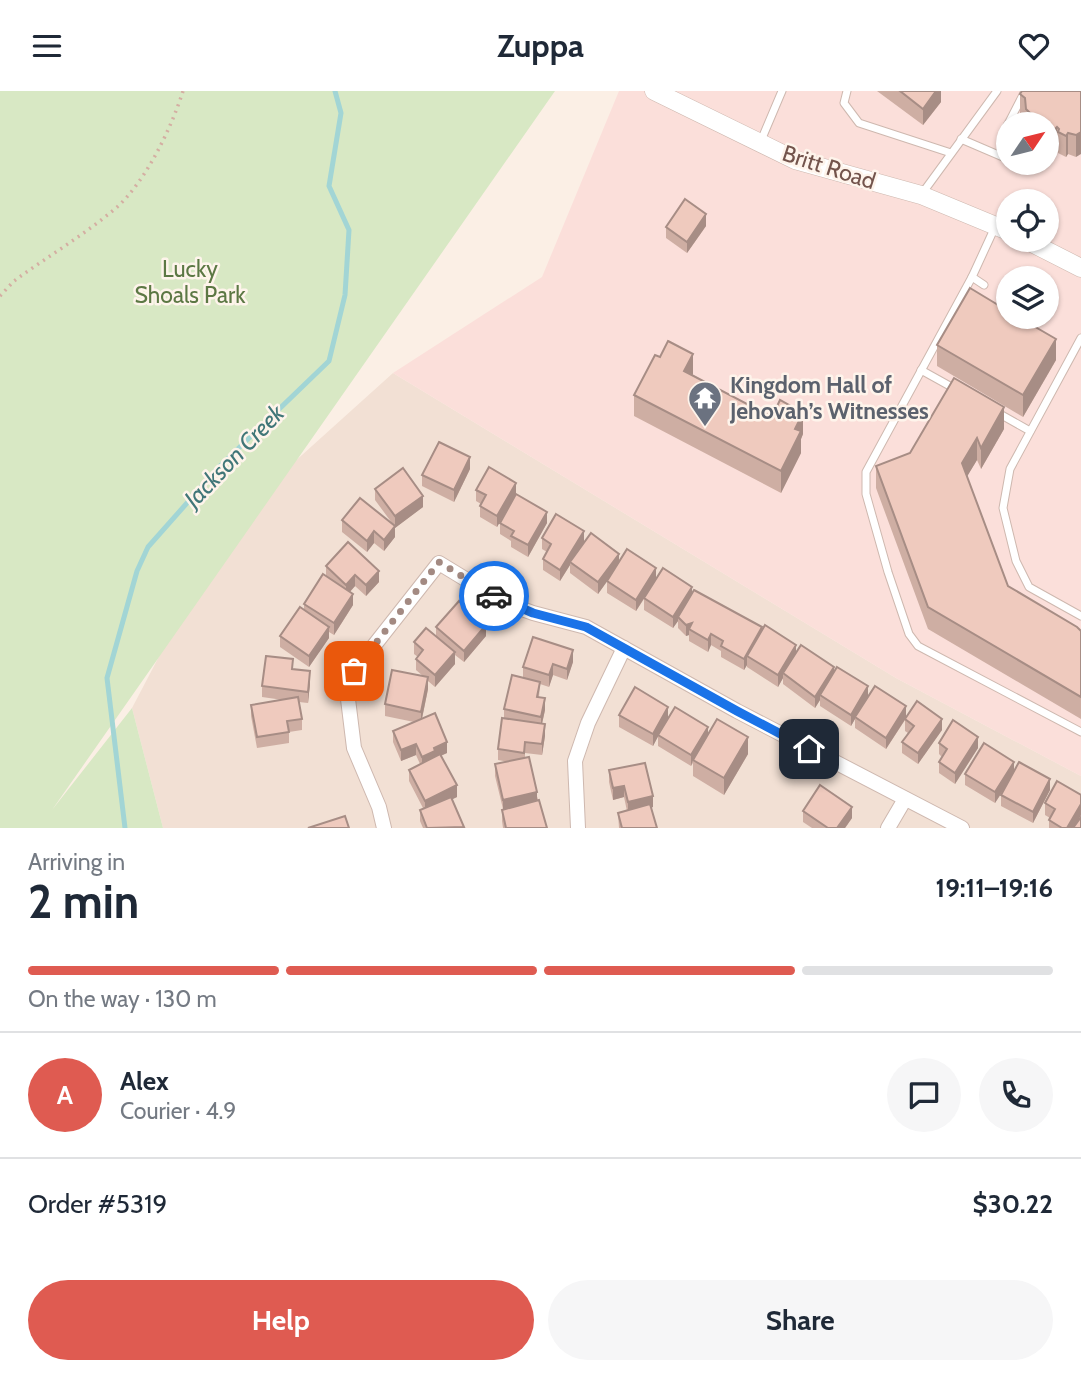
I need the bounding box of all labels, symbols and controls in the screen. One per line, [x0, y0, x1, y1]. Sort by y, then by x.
text: Zuppa [497, 26, 584, 65]
icon: menu [28, 27, 66, 65]
icon: heart [1015, 27, 1053, 65]
north arrow [996, 112, 1059, 175]
map controls [996, 112, 1059, 329]
street label: Britt Road [779, 139, 879, 195]
button: locate [996, 189, 1059, 252]
park label: Lucky Shoals Park [134, 255, 246, 309]
button: layers [996, 266, 1059, 329]
place label: Kingdom Hall of Jehovah’s Witnesses [729, 371, 929, 425]
temple icon: Kingdom Hall of Jehovah’s Witnesses [686, 379, 724, 428]
water label: Jackson Creek [177, 398, 290, 515]
courier [459, 561, 529, 631]
icon: car [475, 577, 513, 615]
pin [324, 641, 384, 701]
icon: bag [335, 652, 373, 690]
pin [779, 719, 839, 779]
icon: home [790, 730, 828, 768]
text: Arriving in [28, 848, 125, 876]
text: 19:11–19:16 [936, 872, 1053, 904]
text: 2 min [28, 874, 139, 930]
text: On the way · 130 m [28, 985, 217, 1013]
button: chat [887, 1058, 961, 1132]
button: phone [979, 1058, 1053, 1132]
text: Alex [120, 1065, 169, 1097]
text: A [57, 1079, 73, 1111]
text: Courier · 4.9 [120, 1097, 236, 1125]
text: Order #5319 [28, 1188, 167, 1220]
text: $30.22 [973, 1188, 1053, 1220]
button: Help [28, 1280, 534, 1360]
button: Share [548, 1280, 1053, 1360]

